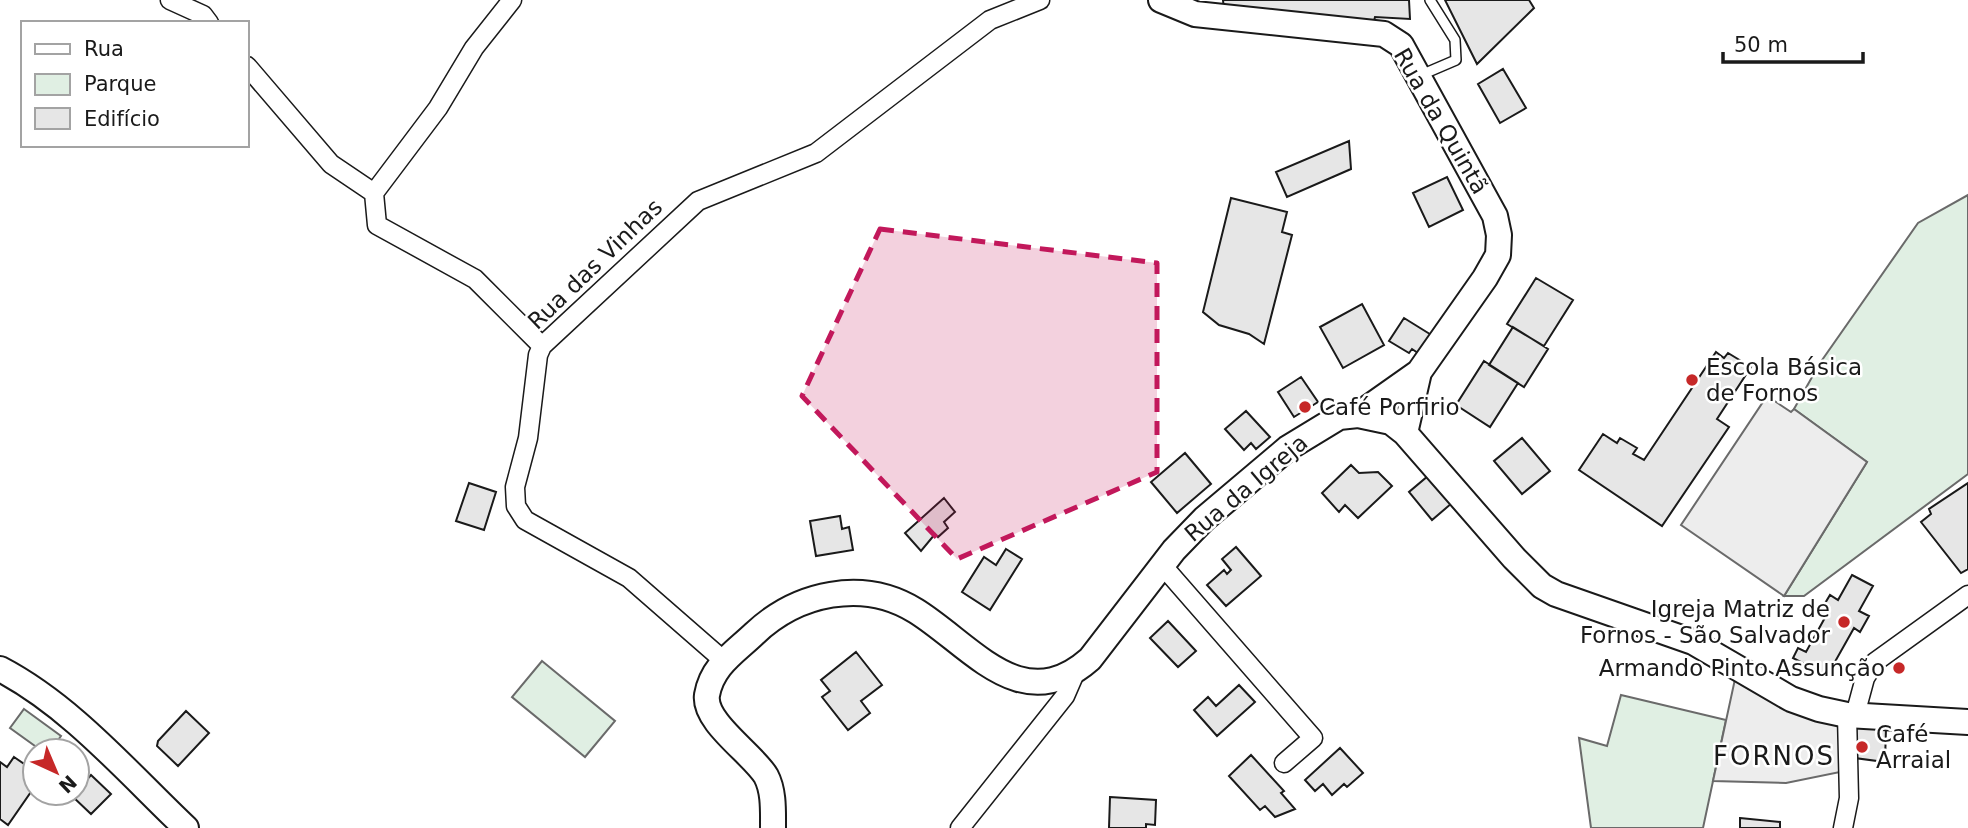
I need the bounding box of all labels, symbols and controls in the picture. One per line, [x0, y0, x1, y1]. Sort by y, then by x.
legend [21, 21, 248, 147]
scale bar [1723, 21, 1863, 65]
text: 50 m [1734, 33, 1788, 57]
text: Rua [84, 37, 124, 61]
street label: Rua da Quintã [1389, 44, 1493, 198]
text: Parque [84, 72, 156, 96]
text: Edifício [84, 107, 160, 131]
street label: Rua das Vinhas [523, 194, 667, 334]
place label: Escola Básica de Fornos [1706, 354, 1862, 406]
marker: Escola Básica de Fornos [1684, 372, 1700, 388]
place label: Café Porfirio [1319, 394, 1460, 420]
marker: Café Porfirio [1297, 399, 1313, 415]
street label: Rua da Igreja [1179, 429, 1313, 547]
place label: Igreja Matriz de Fornos - São Salvador [1580, 596, 1831, 648]
marker: Igreja Matriz de Fornos - São Salvador [1836, 614, 1852, 630]
place label: Armando Pinto Assunção [1599, 655, 1885, 681]
marker: Armando Pinto Assunção [1891, 660, 1907, 676]
place label: Café Arraial [1876, 721, 1951, 773]
north arrow [21, 737, 91, 807]
marker: Café Arraial [1854, 739, 1870, 755]
district label: FORNOS [1713, 741, 1835, 771]
text: N [54, 771, 81, 798]

